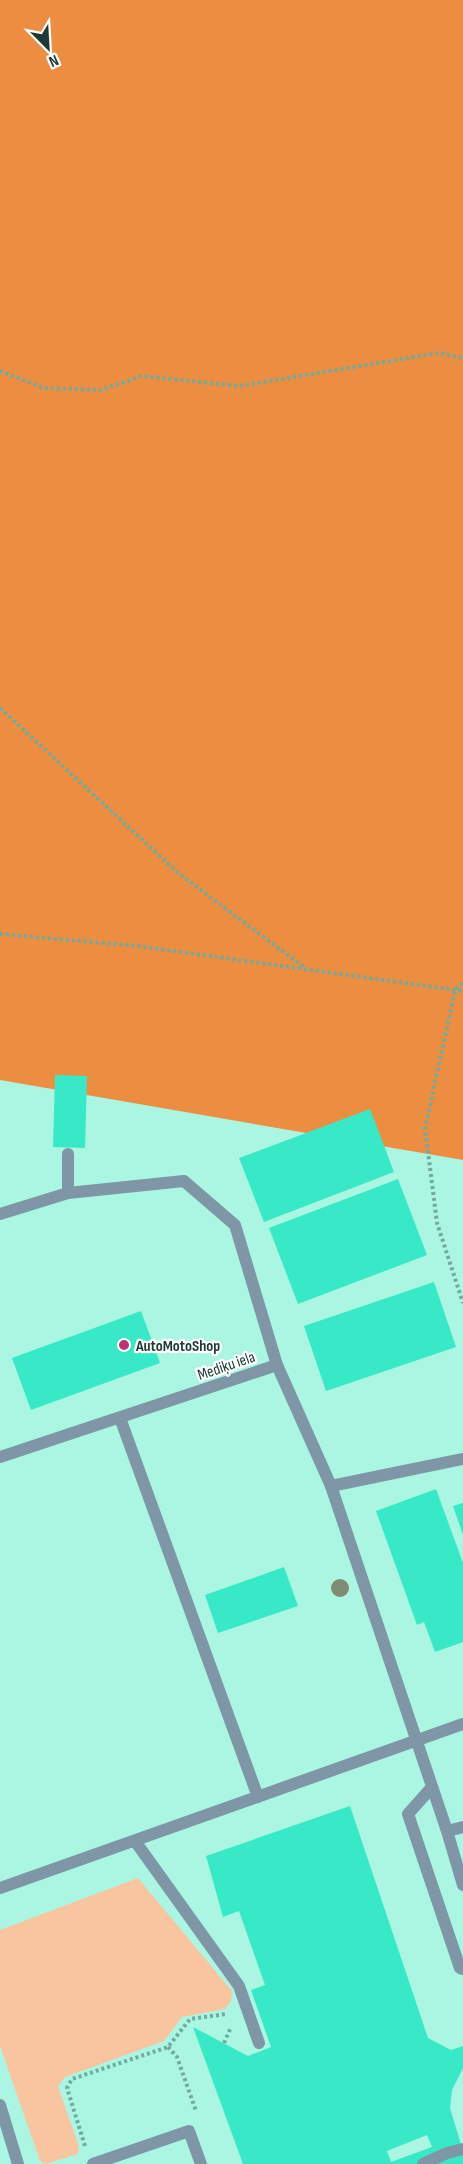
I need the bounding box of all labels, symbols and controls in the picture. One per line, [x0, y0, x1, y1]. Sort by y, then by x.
north arrow [18, 18, 78, 78]
text: N [46, 50, 61, 71]
place label: AutoMotoShop [135, 1337, 220, 1356]
marker: AutoMotoShop [117, 1338, 131, 1352]
street label: Mediķu iela [195, 1348, 258, 1385]

